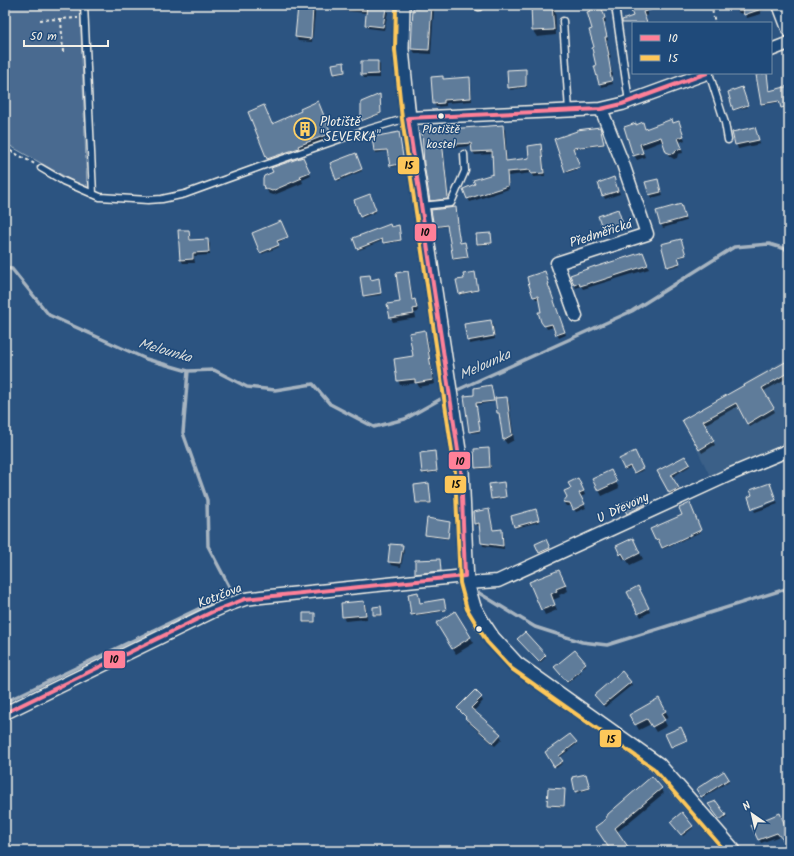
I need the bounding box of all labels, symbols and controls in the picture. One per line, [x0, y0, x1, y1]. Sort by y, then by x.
scale bar [24, 22, 108, 48]
legend [632, 22, 772, 74]
text: 50 m [30, 27, 57, 46]
text: 10 [668, 29, 678, 48]
text: 15 [668, 49, 680, 68]
marker: Plotiště kostel [436, 111, 446, 121]
place label: Plotiště "SEVERKA" [320, 112, 382, 148]
building icon: Plotiště "SEVERKA" [292, 116, 318, 142]
place label: Plotiště kostel [422, 120, 460, 154]
line badge: 15 [397, 156, 420, 175]
text: 15 [405, 157, 415, 175]
street label: Předměřická [567, 213, 637, 254]
line badge: 10 [414, 223, 437, 242]
text: 10 [421, 224, 430, 242]
water label: Melounka [136, 333, 196, 369]
water label: Melounka [456, 343, 516, 386]
line badge: 10 [448, 451, 471, 470]
text: 10 [456, 453, 465, 471]
line badge: 15 [444, 475, 467, 494]
text: 15 [452, 476, 462, 494]
street label: U Dřevony [593, 486, 654, 529]
street label: Kotrčova [195, 578, 245, 614]
unlabelled marker [474, 624, 484, 634]
line badge: 10 [103, 650, 126, 669]
text: 10 [110, 651, 119, 669]
line badge: 15 [599, 729, 622, 748]
text: 15 [607, 731, 617, 749]
north arrow [732, 794, 772, 834]
text: N [739, 797, 755, 816]

